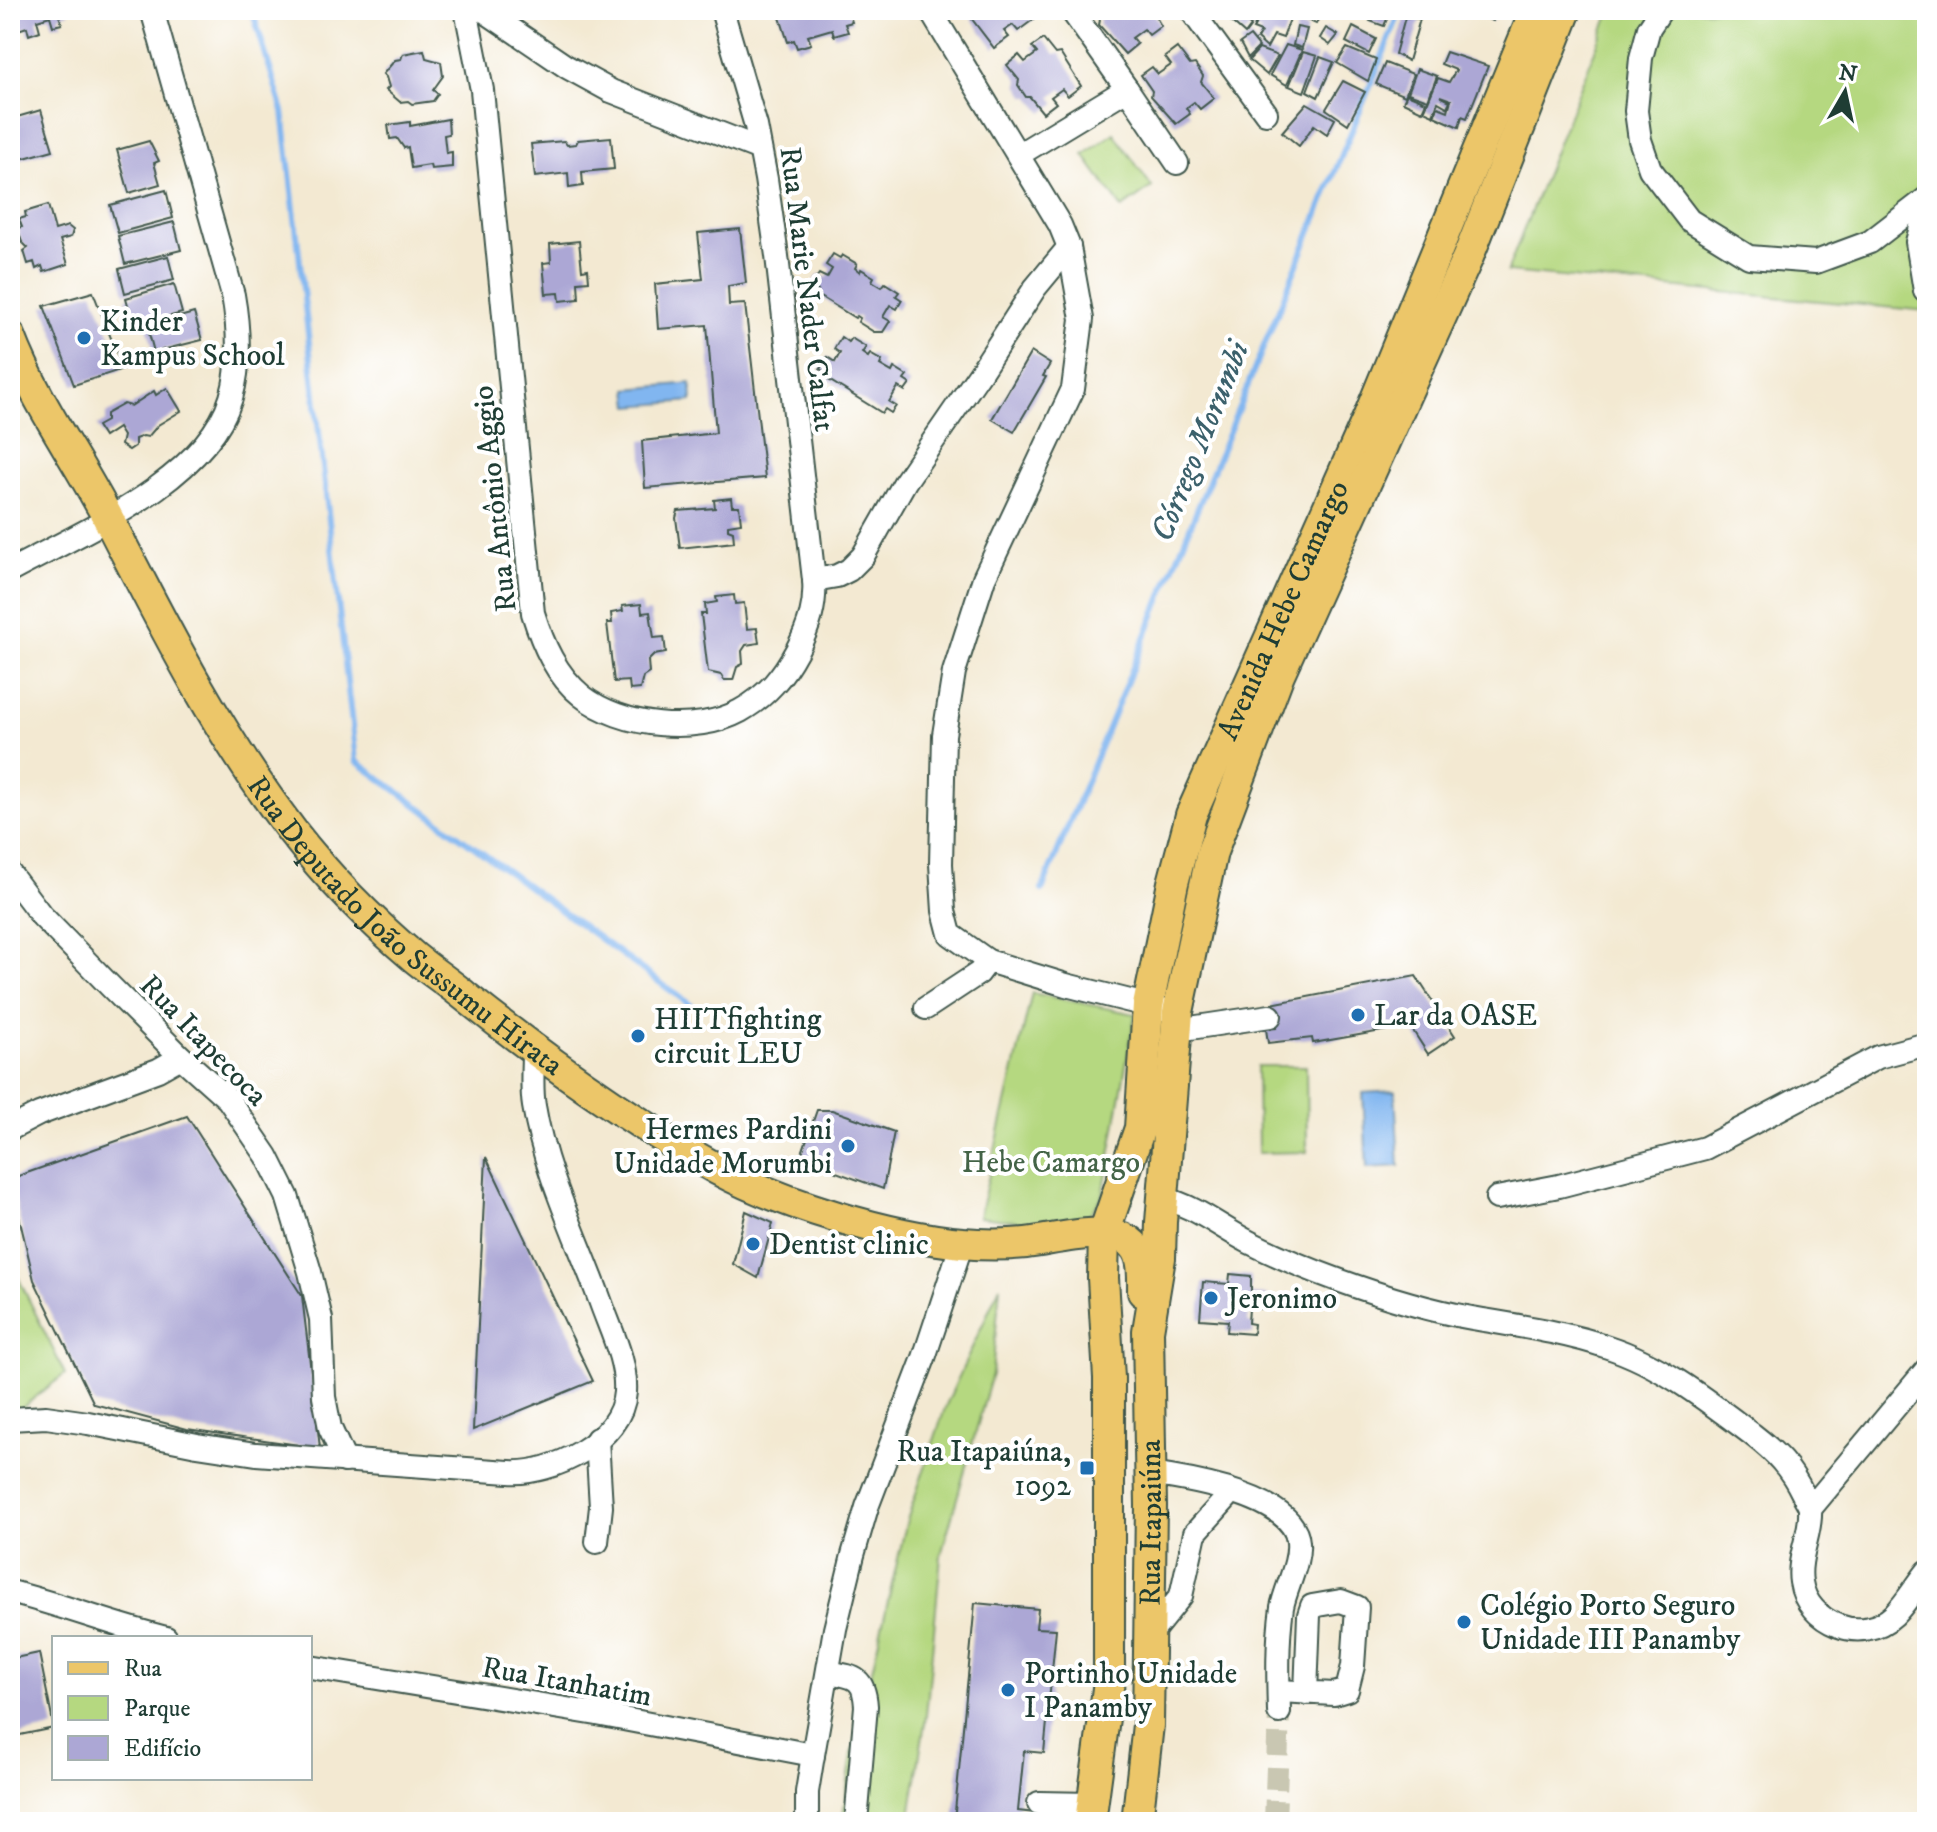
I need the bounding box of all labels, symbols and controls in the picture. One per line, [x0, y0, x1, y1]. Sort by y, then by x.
north arrow [1805, 52, 1885, 132]
text: N [1837, 59, 1859, 88]
street label: Rua Marie Nader Calfat [771, 145, 842, 434]
place label: Kinder Kampus School [100, 304, 285, 375]
marker: Kinder Kampus School [75, 329, 93, 347]
water label: Córrego Morumbi [1143, 334, 1260, 548]
street label: Rua Antônio Aggio [465, 384, 526, 614]
street label: Avenida Hebe Camargo [1210, 475, 1358, 746]
street label: Rua Deputado João Sussumu Hirata [238, 769, 570, 1085]
street label: Rua Itapecoca [131, 968, 275, 1115]
place label: Lar da OASE [1374, 998, 1537, 1035]
place label: HIITfighting circuit LEU [654, 1002, 822, 1073]
marker: Lar da OASE [1349, 1006, 1367, 1024]
marker: HIITfighting circuit LEU [629, 1027, 647, 1045]
place label: Hermes Pardini Unidade Morumbi [613, 1112, 832, 1183]
marker: Hermes Pardini Unidade Morumbi [839, 1137, 857, 1155]
park label: Hebe Camargo [962, 1145, 1140, 1182]
place label: Dentist clinic [769, 1227, 929, 1264]
marker: Dentist clinic [744, 1235, 762, 1253]
place label: Jeronimo [1224, 1281, 1337, 1318]
marker: Jeronimo [1202, 1289, 1220, 1307]
place label: Rua Itapaiúna, 1092 [896, 1434, 1071, 1505]
street label: Rua Itapaiúna [1133, 1439, 1171, 1606]
marker: Rua Itapaiúna, 1092 [1078, 1459, 1096, 1477]
place label: Colégio Porto Seguro Unidade III Panamby [1480, 1588, 1741, 1659]
marker: Colégio Porto Seguro Unidade III Panamby [1455, 1613, 1473, 1631]
legend [52, 1636, 312, 1780]
street label: Rua Itanhatim [479, 1649, 655, 1716]
text: Rua [124, 1654, 163, 1684]
place label: Portinho Unidade I Panamby [1024, 1656, 1237, 1727]
marker: Portinho Unidade I Panamby [999, 1681, 1017, 1699]
text: Parque [124, 1694, 190, 1724]
text: Edifício [124, 1734, 201, 1764]

